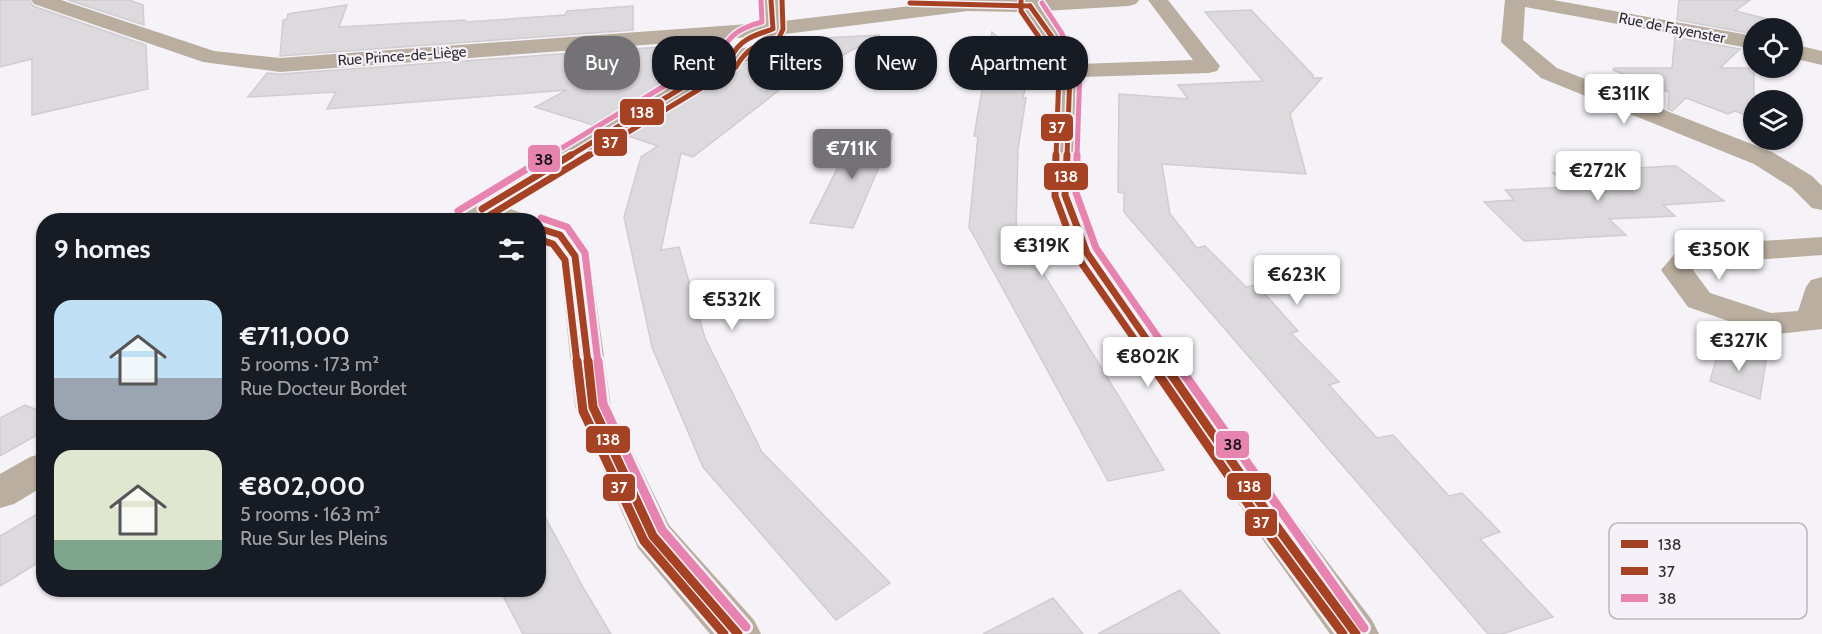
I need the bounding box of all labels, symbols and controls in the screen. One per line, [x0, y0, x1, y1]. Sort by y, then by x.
street label: Rue de Fayenster [1617, 9, 1727, 47]
map controls [1743, 18, 1803, 150]
button: locate [1743, 18, 1803, 78]
chip: Buy [564, 36, 640, 90]
chip: Rent [652, 36, 736, 90]
chip: Filters [748, 36, 843, 90]
chip: New [855, 36, 937, 90]
chip: Apartment [949, 36, 1088, 90]
street label: Rue Prince-de-Liège [337, 42, 467, 69]
pin: €311K [1582, 74, 1666, 125]
text: €311K [1599, 81, 1649, 105]
button: layers [1743, 90, 1803, 150]
line badge: 138 [619, 98, 665, 126]
text: 138 [630, 103, 654, 122]
line badge: 37 [1040, 113, 1074, 142]
text: 37 [1049, 118, 1066, 137]
line badge: 37 [593, 128, 628, 157]
pin: €711K [810, 129, 894, 180]
text: 37 [602, 133, 619, 152]
text: €711K [827, 136, 877, 160]
line badge: 38 [527, 144, 561, 173]
text: 38 [535, 150, 553, 169]
pin: €272K [1556, 151, 1640, 202]
text: €272K [1570, 158, 1626, 182]
line badge: 138 [1043, 162, 1089, 191]
text: 138 [1054, 167, 1078, 186]
pin: €319K [1000, 226, 1084, 277]
pin: €350K [1677, 230, 1761, 281]
text: 9 homes [54, 233, 151, 265]
icon: filters [495, 233, 528, 266]
text: €319K [1015, 233, 1069, 257]
text: €350K [1689, 237, 1750, 261]
pin: €623K [1255, 255, 1339, 306]
text: €623K [1268, 262, 1326, 286]
pin: €532K [690, 280, 774, 331]
text: €532K [703, 287, 761, 311]
text: €711,000 [240, 320, 350, 352]
pin: €327K [1697, 321, 1781, 372]
icon: home [102, 324, 174, 396]
text: €327K [1711, 328, 1767, 352]
pin: €802K [1106, 337, 1190, 388]
text: €802K [1117, 344, 1179, 368]
text: 5 rooms · 173 m² [240, 352, 379, 376]
text: Rue Docteur Bordet [240, 376, 407, 400]
line badge: 138 [585, 425, 631, 454]
text: 138 [596, 430, 620, 449]
line badge: 38 [1215, 430, 1250, 459]
text: 38 [1224, 435, 1242, 454]
text: €802,000 [240, 470, 365, 502]
line badge: 138 [1226, 472, 1272, 501]
line badge: 37 [602, 473, 636, 502]
icon: home [102, 474, 174, 546]
text: 138 [1237, 477, 1261, 496]
text: 37 [611, 478, 628, 497]
text: 5 rooms · 163 m² [240, 502, 380, 526]
line badge: 37 [1244, 508, 1278, 537]
text: 37 [1253, 513, 1270, 532]
legend [1609, 523, 1807, 619]
text: Rue Sur les Pleins [240, 526, 387, 550]
text: 138 [1658, 535, 1682, 554]
text: 37 [1658, 562, 1675, 581]
text: 38 [1658, 589, 1676, 608]

